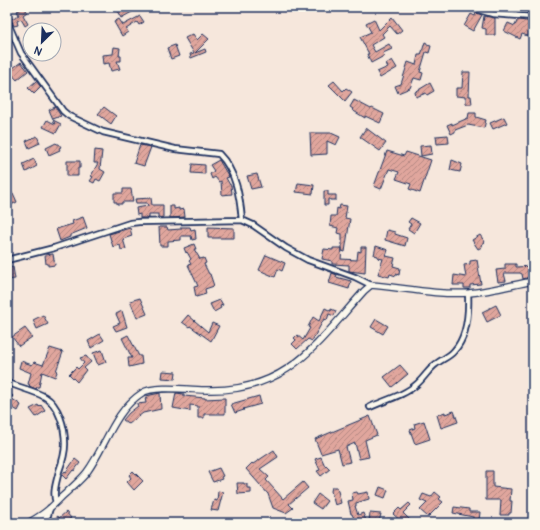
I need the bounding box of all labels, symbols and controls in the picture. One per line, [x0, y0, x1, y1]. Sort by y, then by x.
north arrow [22, 22, 62, 62]
text: N [32, 43, 44, 58]

